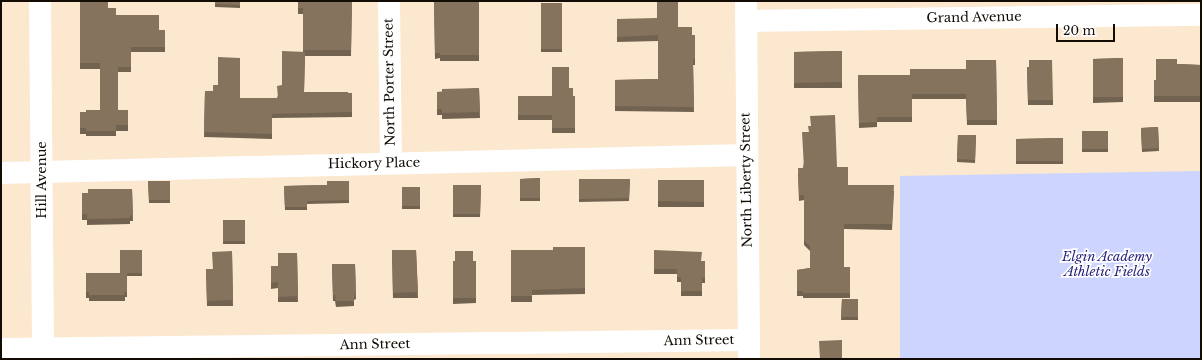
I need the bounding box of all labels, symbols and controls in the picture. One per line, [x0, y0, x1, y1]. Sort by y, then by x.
street label: Grand Avenue [926, 9, 1022, 27]
scale bar [1058, 16, 1117, 42]
street label: North Porter Street [381, 18, 399, 146]
text: 20 m [1063, 23, 1095, 38]
street label: North Liberty Street [738, 112, 756, 248]
street label: Hill Avenue [34, 141, 50, 219]
street label: Hickory Place [328, 155, 420, 173]
park label: Elgin Academy Athletic Fields [1062, 250, 1152, 281]
street label: Ann Street [663, 333, 735, 349]
street label: Ann Street [339, 337, 411, 353]

